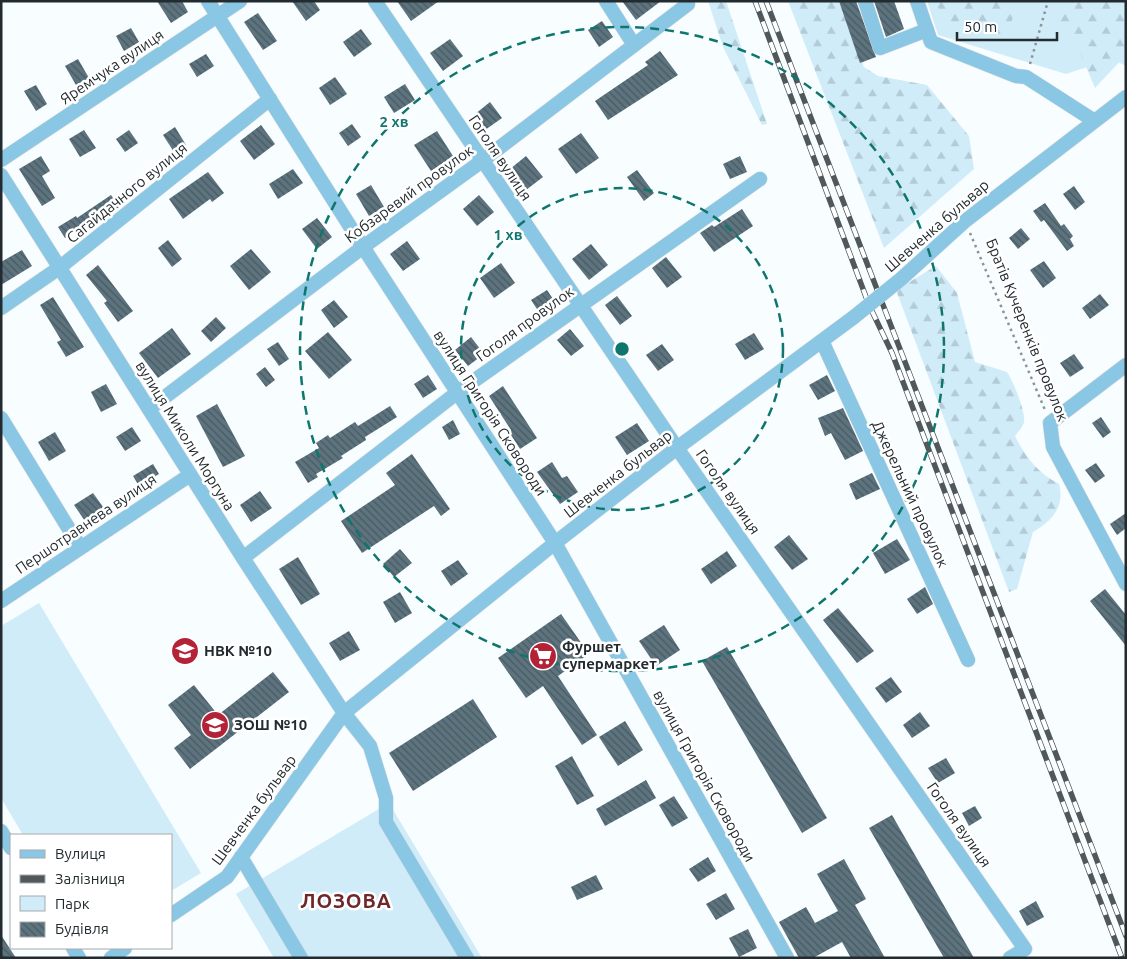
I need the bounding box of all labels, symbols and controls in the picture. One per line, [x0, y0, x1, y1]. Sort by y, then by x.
scale bar [957, 10, 1057, 42]
text: 50 m [964, 18, 997, 35]
street label: Яремчука вулиця [57, 26, 167, 107]
street label: Гоголя вулиця [466, 112, 535, 204]
text: 2 хв [380, 113, 409, 130]
street label: Сагайдачного вулиця [63, 139, 190, 246]
street label: Кобзаревий провулок [341, 141, 476, 246]
street label: Шевченка бульвар [881, 176, 992, 275]
text: 1 хв [494, 226, 523, 243]
street label: Братів Кучеренків провулок [983, 236, 1072, 424]
street label: Гоголя провулок [473, 282, 577, 365]
street label: вулиця Григорія Сковороди [431, 327, 550, 498]
centre of rings [613, 340, 631, 358]
street label: вулиця Миколи Моргуна [132, 358, 238, 514]
street label: Джерельний провулок [869, 418, 952, 570]
street label: Шевченка бульвар [560, 426, 675, 521]
street label: Гоголя вулиця [693, 446, 764, 537]
street label: Першотравнева вулиця [12, 470, 159, 577]
school or university icon: НВК №10 [170, 636, 200, 666]
place label: Фуршет супермаркет [562, 638, 657, 672]
supermarket icon: Фуршет супермаркет [528, 641, 558, 671]
place label: НВК №10 [204, 642, 272, 659]
street label: вулиця Григорія Сковороди [650, 687, 759, 864]
school or university icon: ЗОШ №10 [200, 710, 230, 740]
place label: ЗОШ №10 [234, 716, 307, 733]
street label: Шевченка бульвар [208, 751, 299, 868]
street label: Гоголя вулиця [924, 779, 995, 870]
legend [10, 834, 172, 949]
text: Вулиця [55, 845, 106, 862]
text: Залізниця [55, 870, 125, 887]
district label: ЛОЗОВА [300, 889, 392, 912]
text: Парк [55, 895, 90, 912]
text: Будівля [55, 920, 109, 937]

